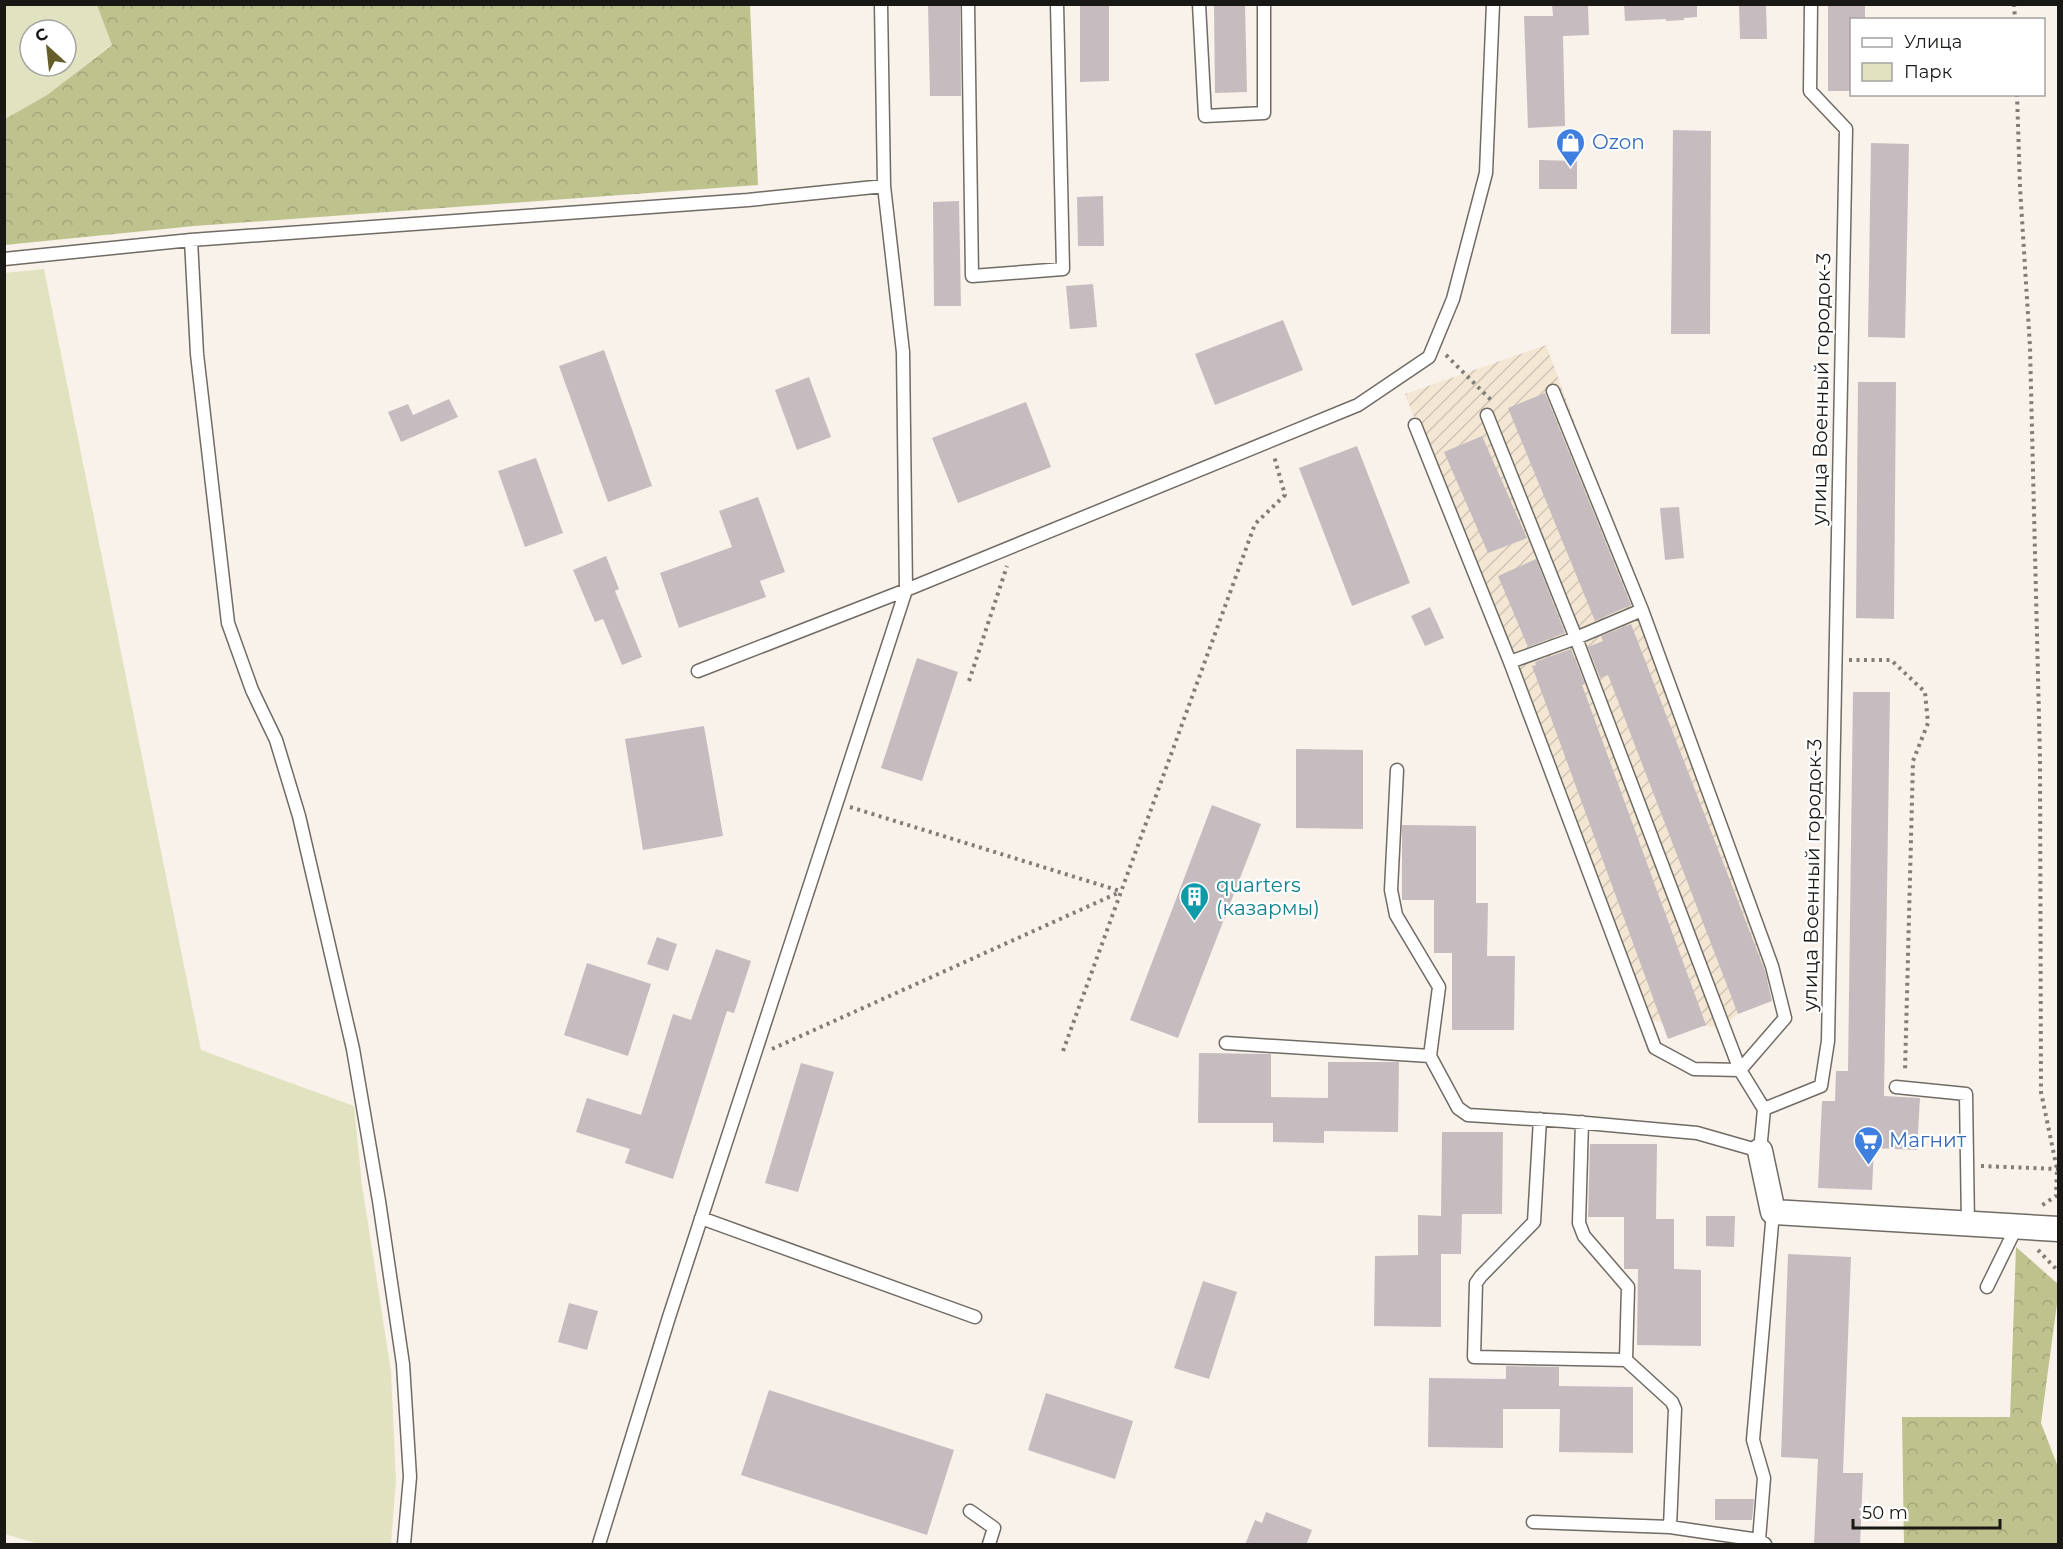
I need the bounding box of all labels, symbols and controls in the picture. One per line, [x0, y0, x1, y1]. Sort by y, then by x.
north arrow [18, 18, 78, 78]
legend [1850, 18, 2045, 96]
text: С [32, 24, 51, 46]
text: Улица [1904, 31, 1962, 53]
text: Парк [1904, 61, 1953, 83]
shop icon: Ozon [1555, 126, 1587, 168]
place label: Ozon [1592, 130, 1645, 154]
street label: улица Военный городок-3 [1807, 252, 1835, 527]
street label: улица Военный городок-3 [1798, 738, 1826, 1013]
place label: quarters (казармы) [1216, 873, 1320, 920]
building icon: quarters (казармы) [1179, 880, 1211, 922]
supermarket icon: Магнит [1852, 1124, 1884, 1166]
place label: Магнит [1889, 1128, 1967, 1152]
scale bar [1853, 1492, 2000, 1530]
text: 50 m [1862, 1502, 1908, 1524]

